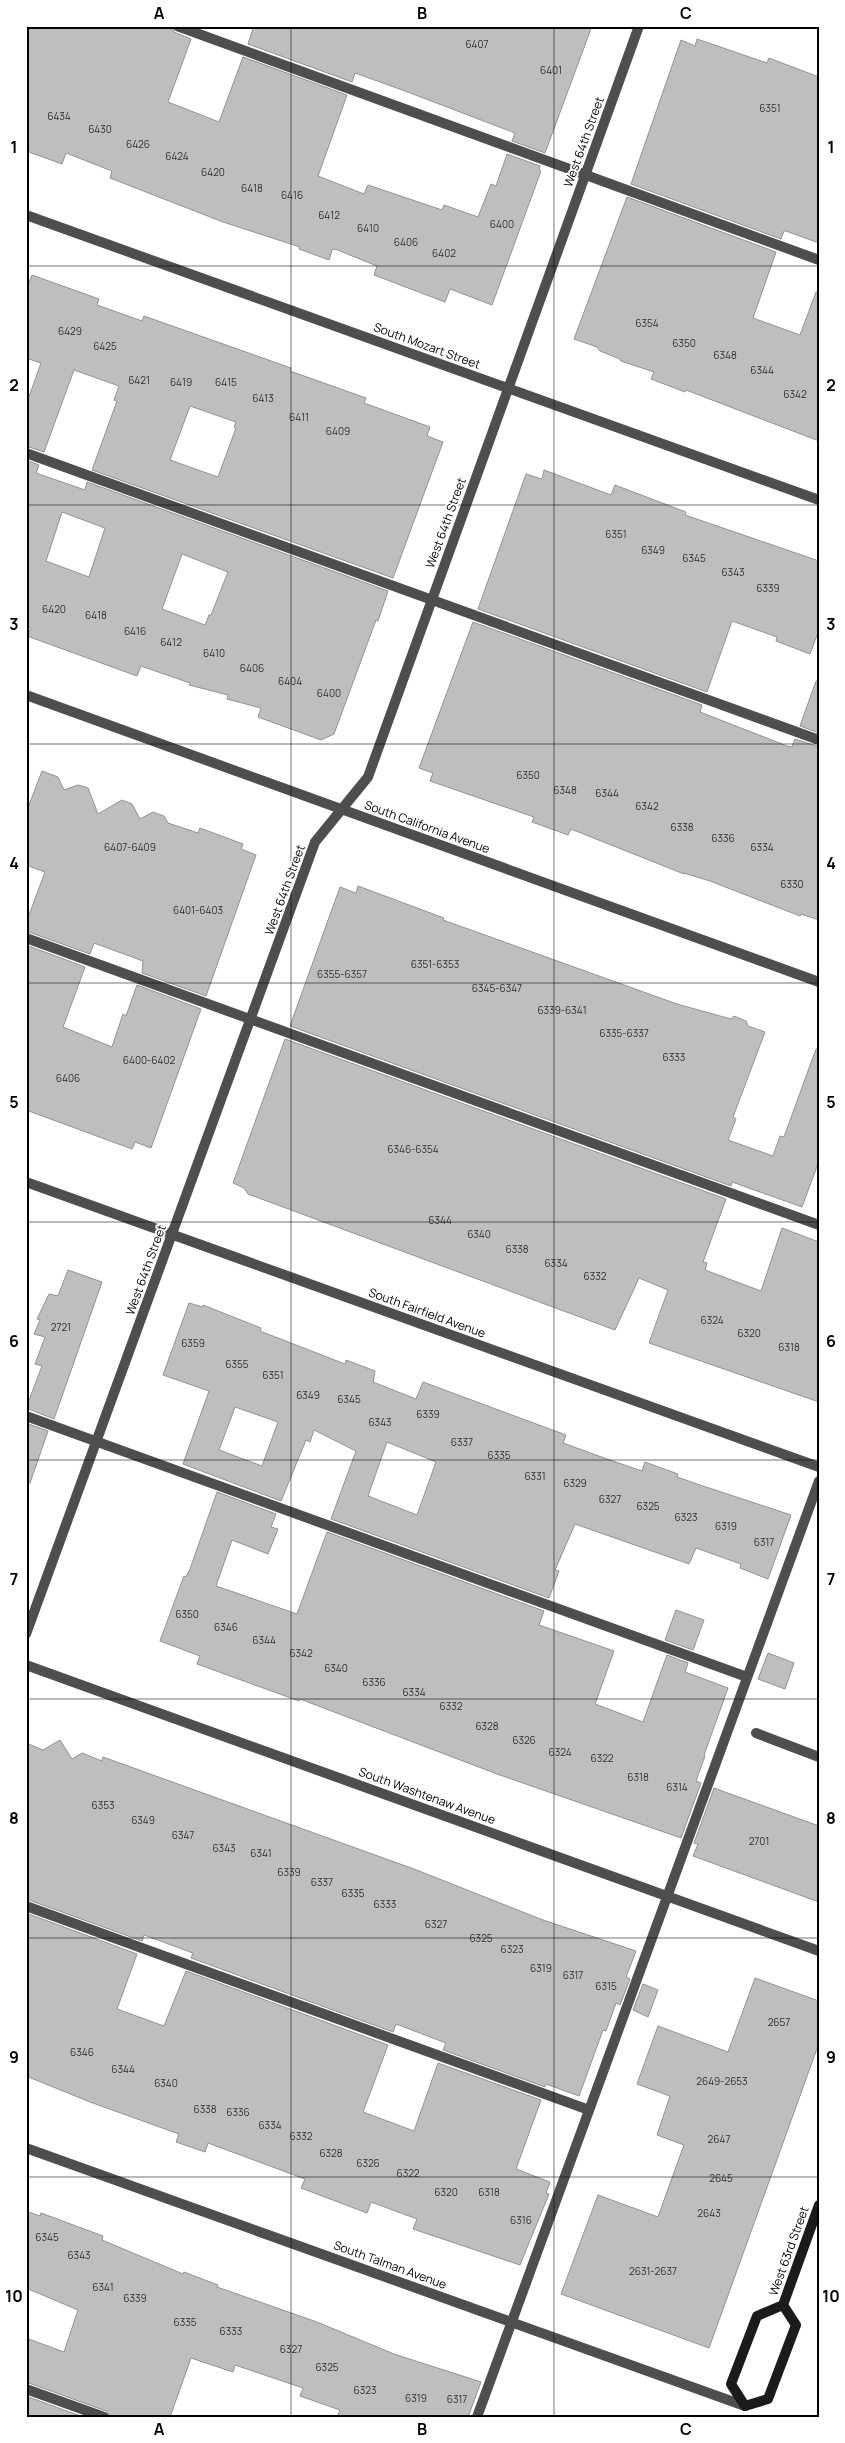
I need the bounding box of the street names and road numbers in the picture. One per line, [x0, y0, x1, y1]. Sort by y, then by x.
street label: West 64th Street [559, 94, 608, 189]
street label: South Mozart Street [371, 318, 483, 373]
street label: West 64th Street [421, 475, 470, 570]
street label: South California Avenue [362, 796, 492, 857]
street label: West 64th Street [260, 842, 309, 937]
street label: West 64th Street [121, 1222, 170, 1317]
street label: South Fairfield Avenue [366, 1283, 488, 1342]
street label: South Washtenaw Avenue [356, 1763, 498, 1828]
street label: West 63rd Street [764, 2204, 813, 2298]
street label: South Talman Avenue [331, 2236, 449, 2293]

